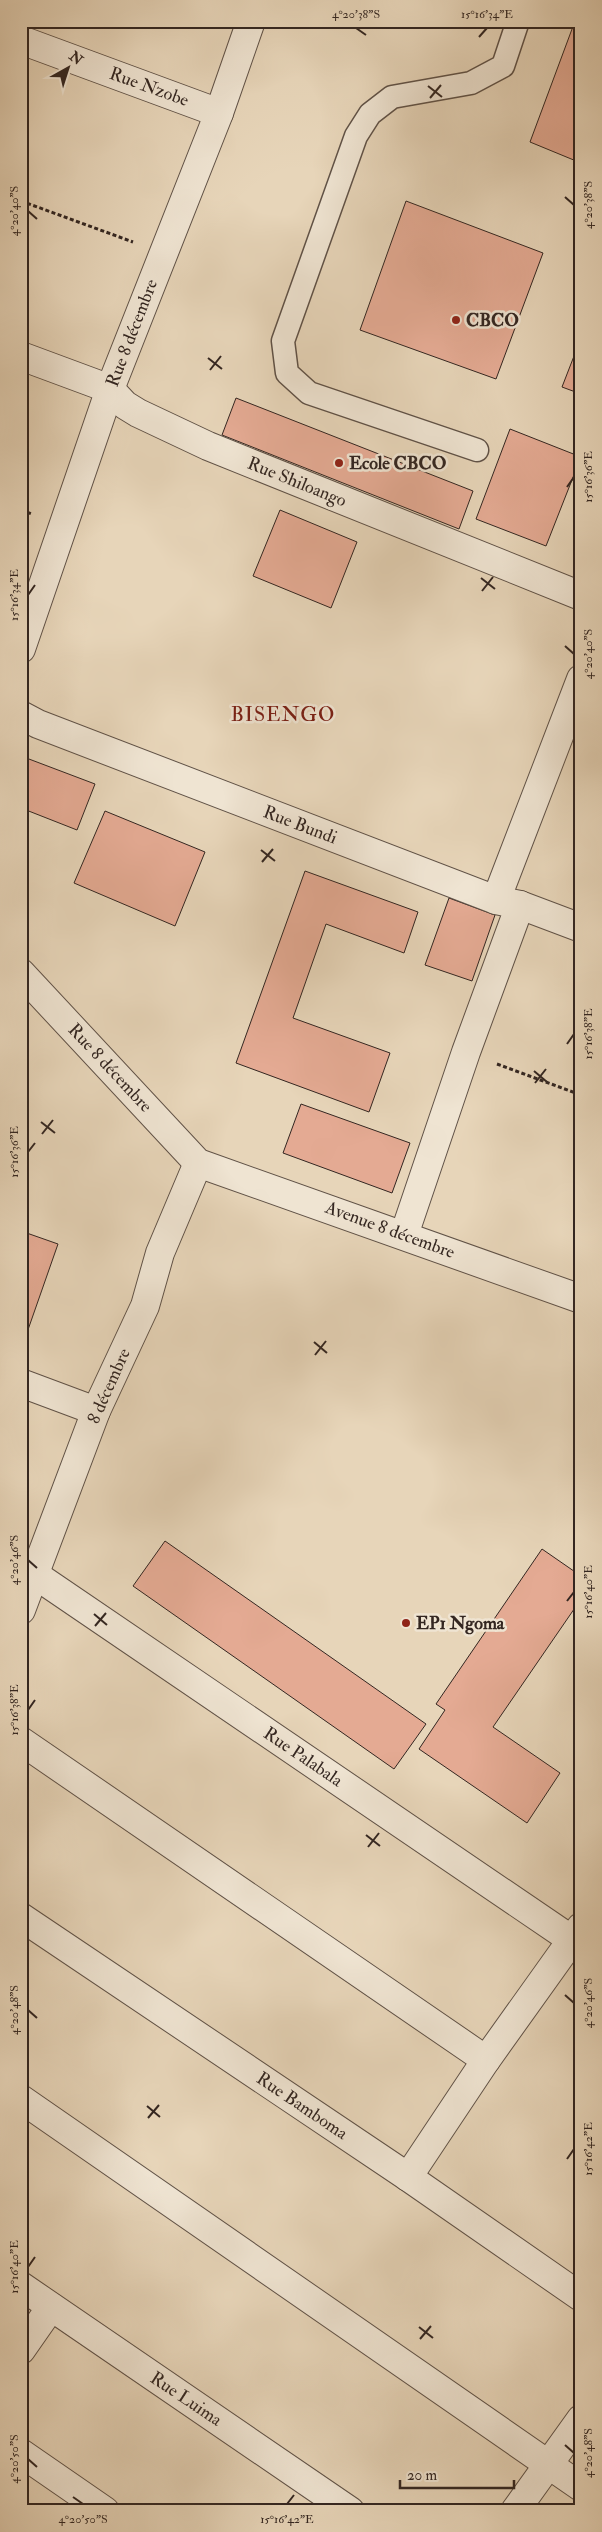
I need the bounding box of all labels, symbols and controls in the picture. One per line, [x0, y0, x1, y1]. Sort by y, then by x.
text: 4°20'38"S [332, 7, 380, 22]
text: 15°16'34"E [461, 7, 513, 22]
north arrow [42, 42, 92, 92]
text: N [65, 47, 86, 69]
street label: Rue Nzobe [106, 62, 192, 112]
text: 4°20'38"S [581, 181, 596, 229]
text: 4°20'40"S [7, 186, 22, 236]
street label: Rue 8 décembre [101, 275, 163, 390]
place label: CBCO [466, 309, 519, 332]
marker: CBCO [450, 314, 462, 326]
text: 15°16'36"E [581, 451, 596, 503]
street label: Rue Shiloango [244, 452, 350, 512]
place label: Ecole CBCO [349, 452, 447, 475]
marker: Ecole CBCO [333, 457, 345, 469]
text: 15°16'34"E [7, 569, 22, 621]
text: 4°20'40"S [581, 629, 596, 679]
district label: BISENGO [231, 702, 335, 727]
street label: Rue Bundi [260, 800, 340, 850]
text: 15°16'38"E [581, 1008, 596, 1060]
street label: Rue 8 décembre [63, 1019, 157, 1118]
text: 15°16'36"E [7, 1126, 22, 1178]
street label: Avenue 8 décembre [321, 1196, 458, 1264]
street label: 8 décembre [82, 1344, 136, 1427]
text: 4°20'46"S [7, 1535, 22, 1585]
text: 15°16'40"E [581, 1565, 596, 1619]
place label: EP1 Ngoma [416, 1612, 505, 1635]
marker: EP1 Ngoma [400, 1617, 412, 1629]
text: 15°16'38"E [7, 1684, 22, 1736]
street label: Rue Palabala [259, 1722, 348, 1792]
text: 4°20'46"S [581, 1978, 596, 2028]
text: 4°20'48"S [7, 1985, 22, 2035]
street label: Rue Bamboma [252, 2067, 353, 2145]
text: 15°16'42"E [581, 2122, 596, 2176]
text: 15°16'40"E [7, 2240, 22, 2294]
street label: Rue Luima [146, 2367, 227, 2432]
text: 4°20'48"S [581, 2428, 596, 2478]
text: 4°20'50"S [7, 2434, 22, 2484]
scale bar [400, 2457, 513, 2489]
text: 20 m [407, 2466, 437, 2485]
text: 4°20'50"S [58, 2512, 108, 2527]
text: 15°16'42"E [260, 2512, 314, 2527]

